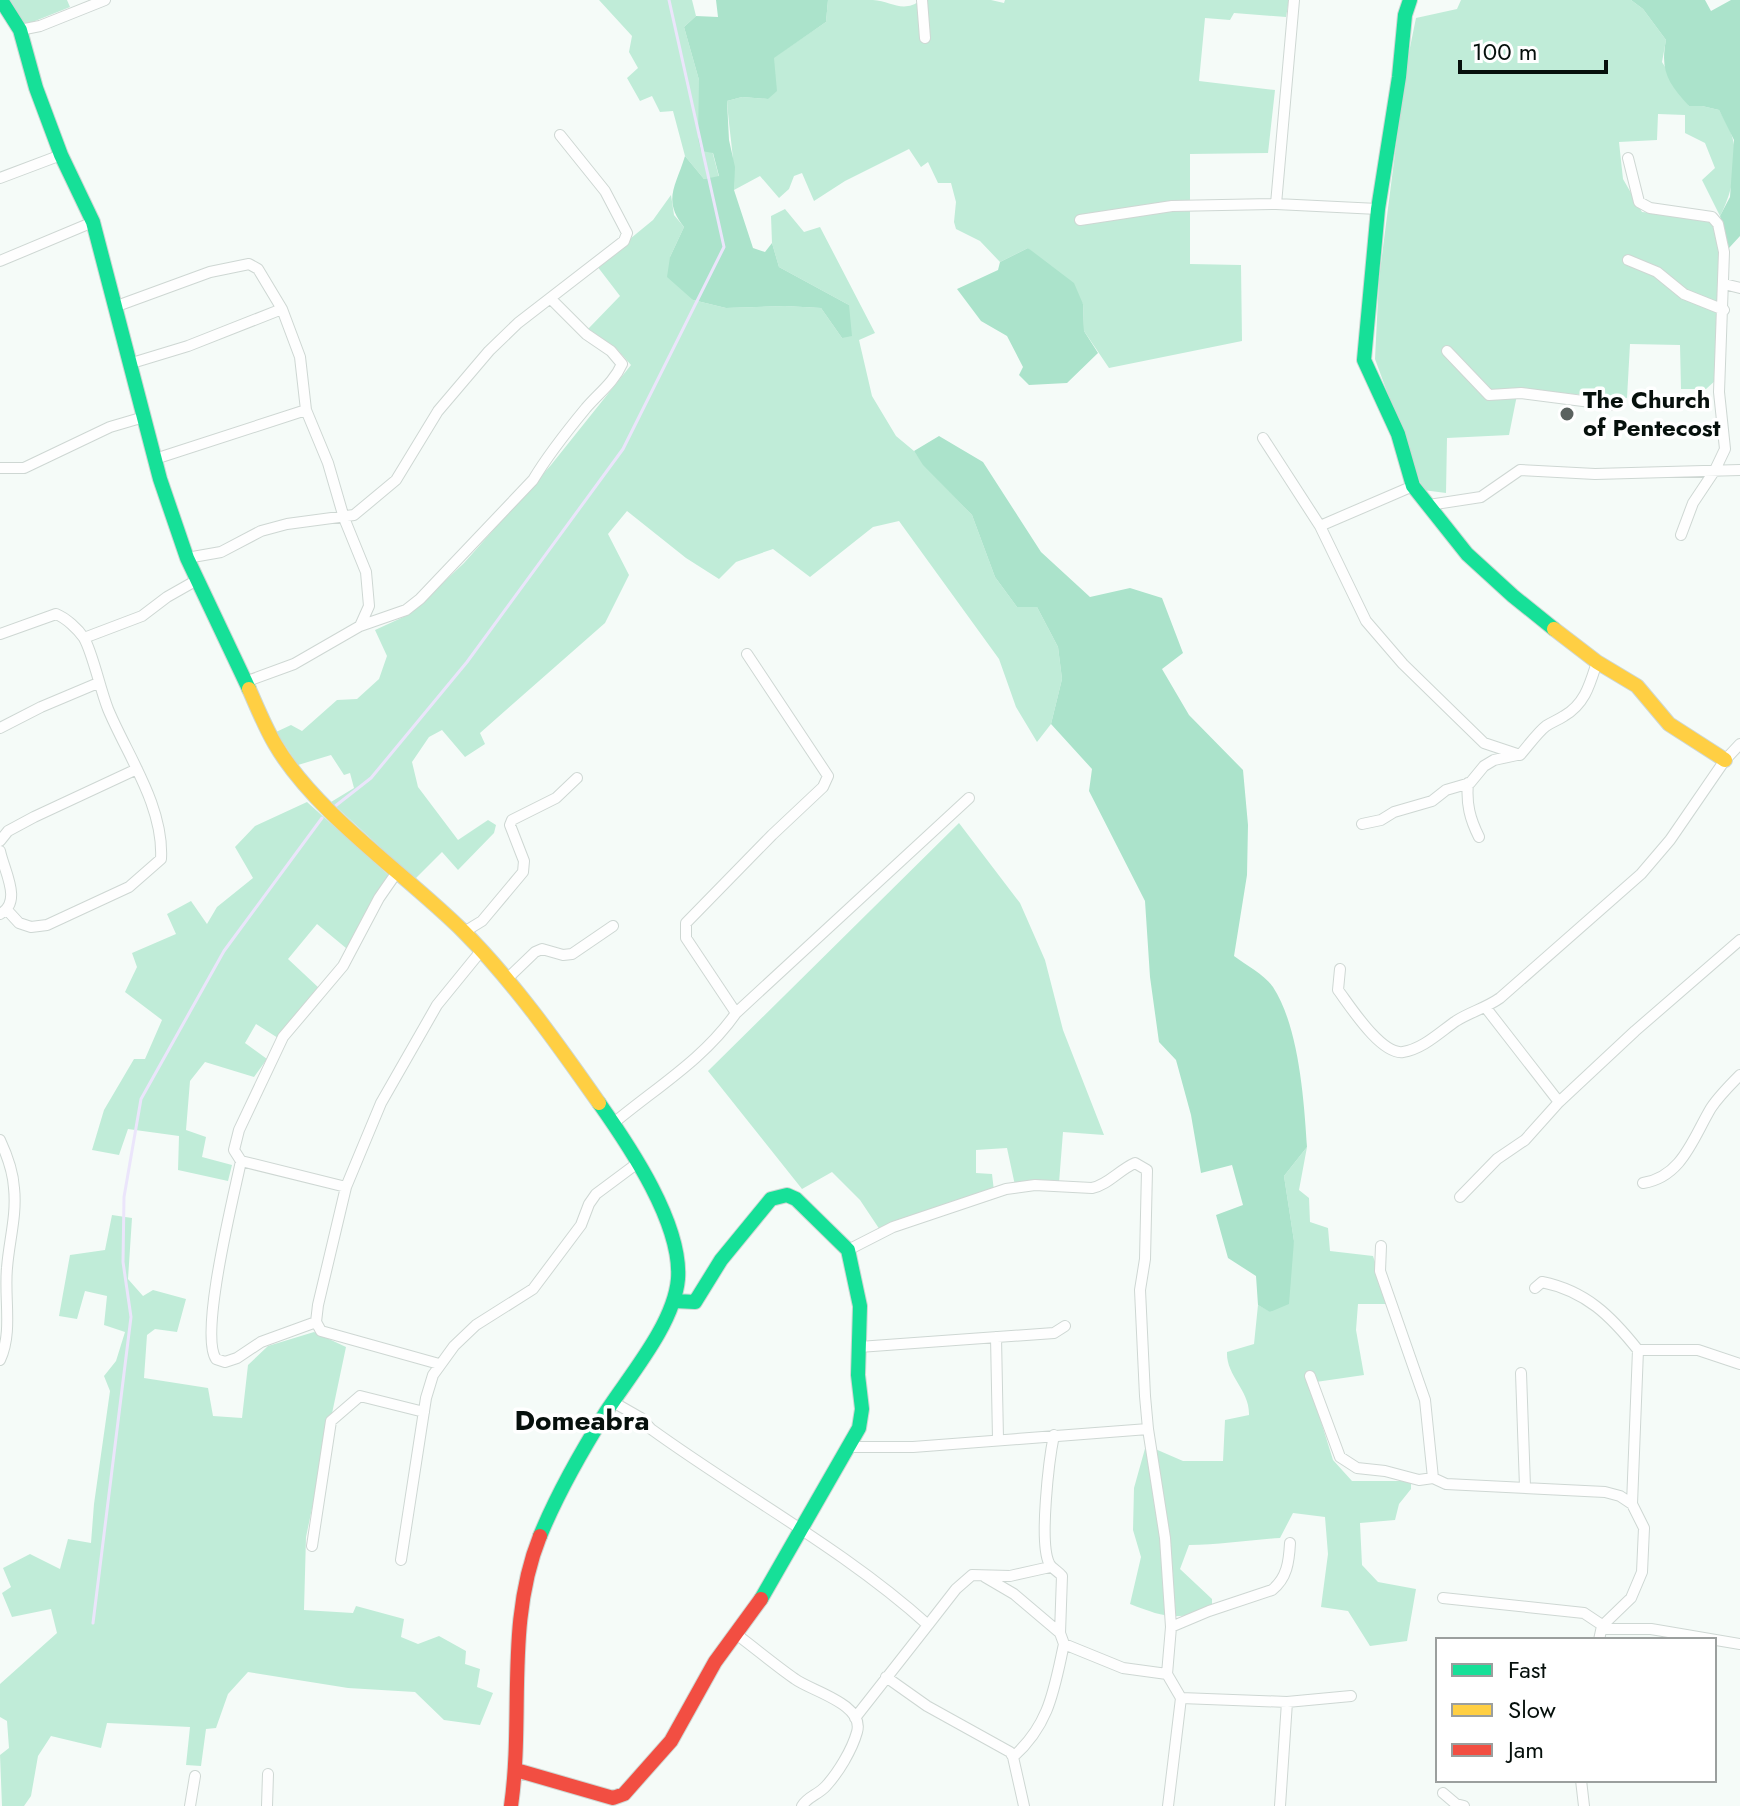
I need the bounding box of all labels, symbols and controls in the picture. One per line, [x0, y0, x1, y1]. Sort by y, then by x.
scale bar [1460, 24, 1606, 74]
text: 100 m [1472, 34, 1538, 69]
place label: The Church of Pentecost [1583, 382, 1721, 445]
marker: The Church of Pentecost [1558, 405, 1576, 423]
district label: Domeabra [514, 1400, 650, 1441]
legend [1436, 1638, 1716, 1782]
text: Fast [1508, 1652, 1546, 1687]
text: Slow [1508, 1692, 1556, 1727]
text: Jam [1505, 1732, 1544, 1767]

